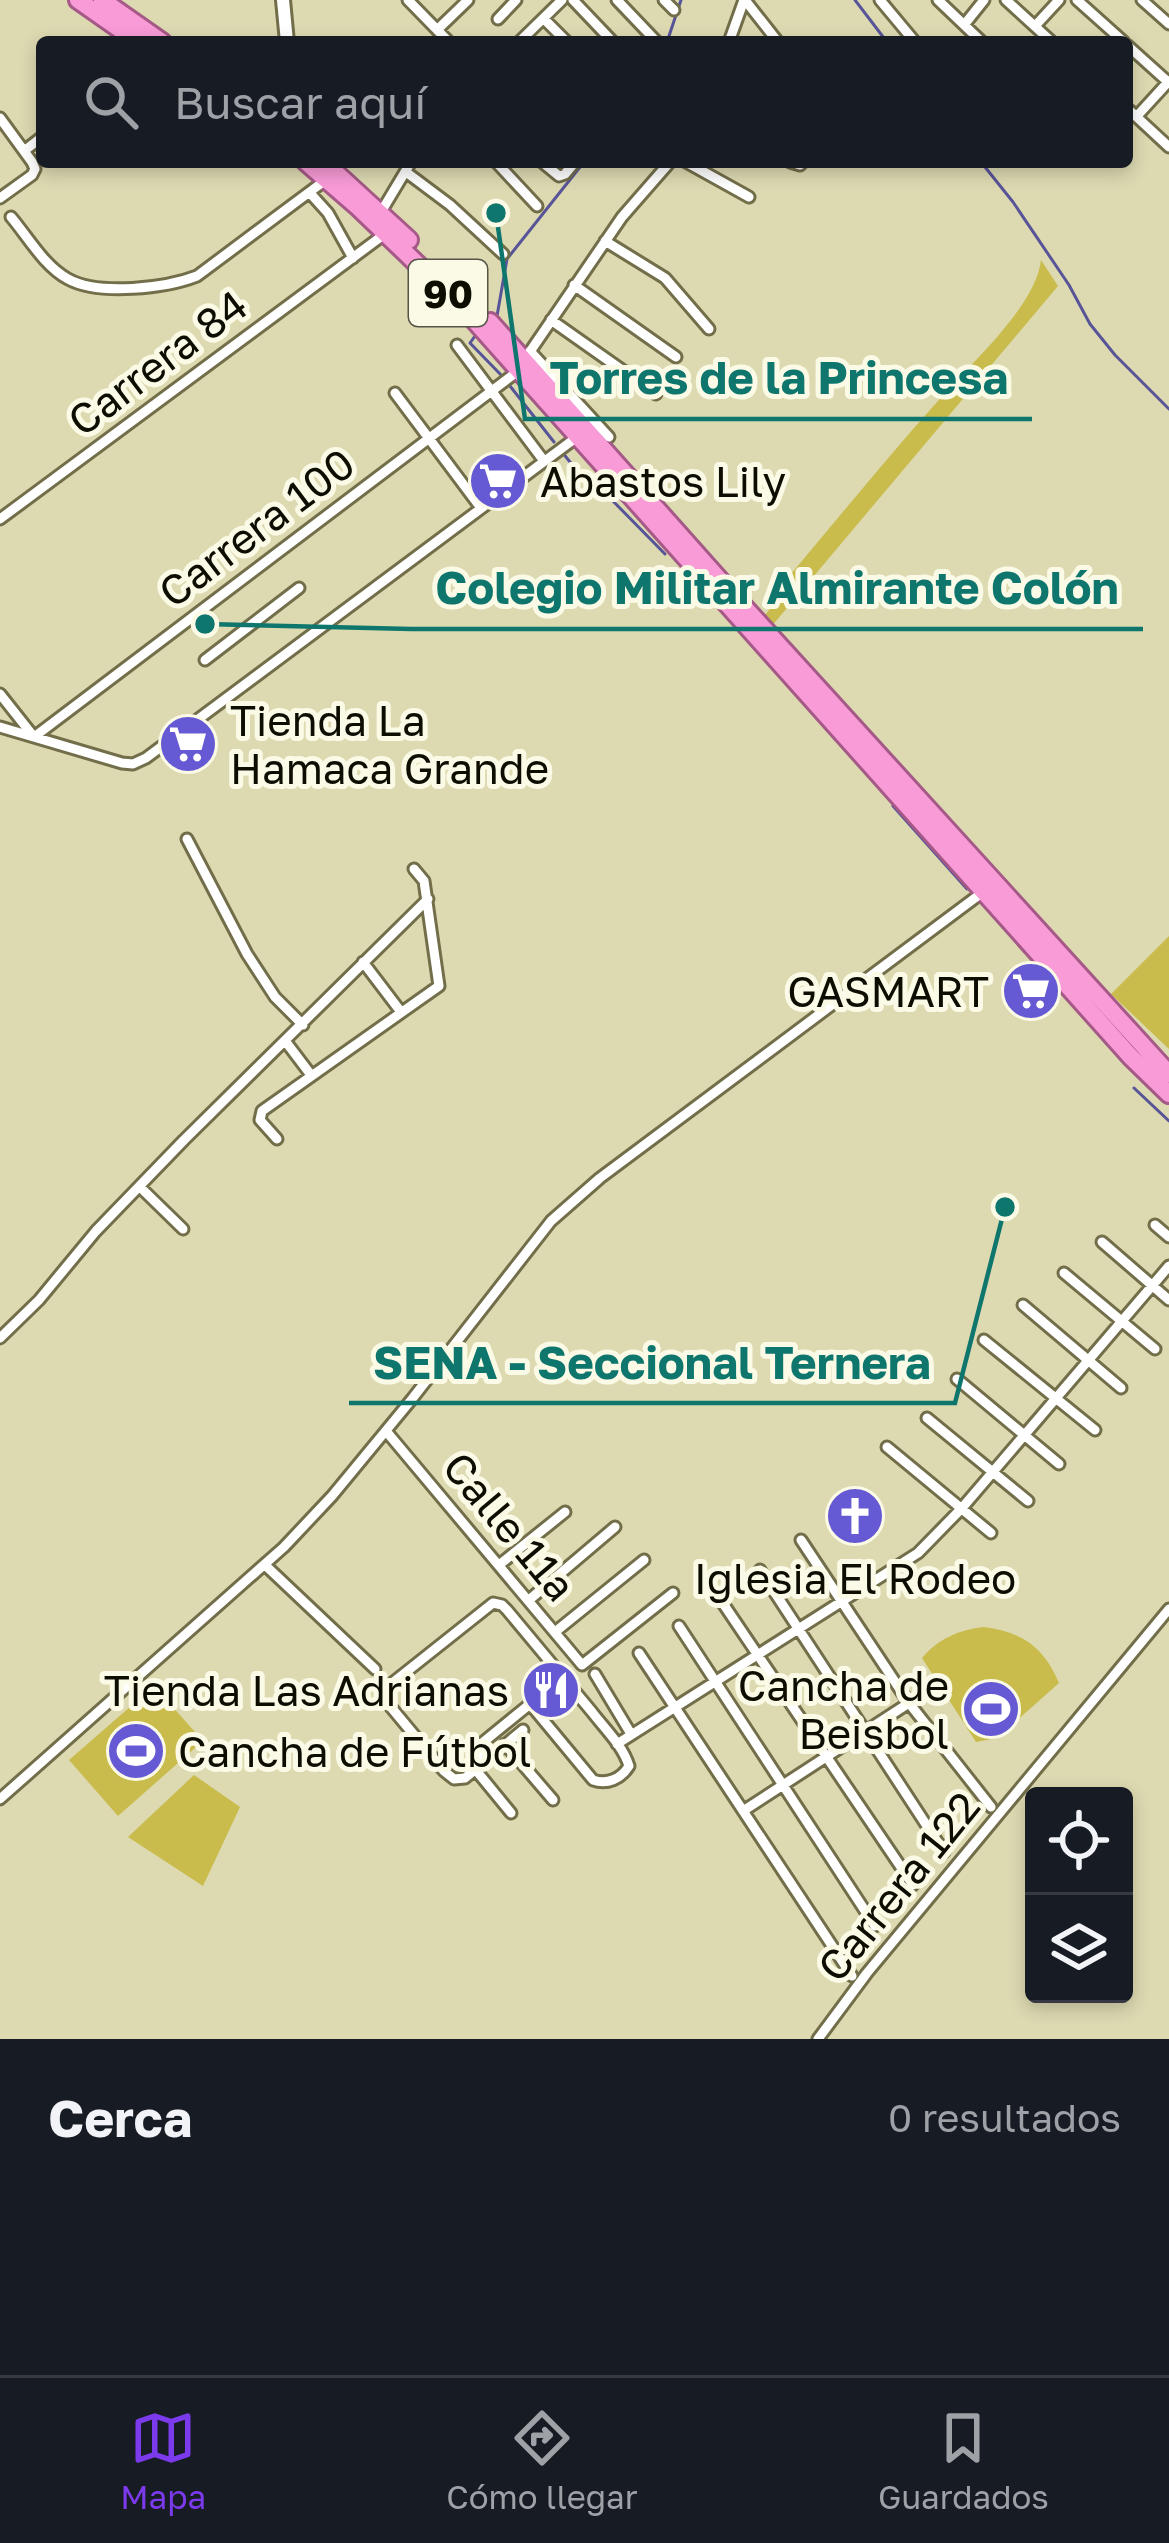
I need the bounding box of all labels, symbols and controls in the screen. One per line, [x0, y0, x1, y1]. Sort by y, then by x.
search box [36, 36, 1133, 168]
icon: search [78, 69, 144, 135]
text: Buscar aquí [174, 75, 426, 129]
road number: 90 [409, 260, 487, 326]
street label: Carrera 84 [58, 279, 256, 445]
callout: Torres de la Princesa [525, 338, 1032, 419]
text: Torres de la Princesa [550, 350, 1008, 404]
street label: Carrera 100 [148, 437, 364, 617]
supermarket icon: Abastos Lily [467, 450, 529, 512]
place label: Abastos Lily [540, 456, 786, 506]
callout: Colegio Militar Almirante Colón [411, 548, 1143, 629]
text: Colegio Militar Almirante Colón [435, 560, 1119, 614]
place label: Tienda La Hamaca Grande [230, 695, 549, 793]
supermarket icon: Tienda La Hamaca Grande [157, 713, 219, 775]
supermarket icon: GASMART [1000, 960, 1062, 1022]
place label: GASMART [787, 966, 989, 1016]
callout: SENA - Seccional Ternera [349, 1322, 955, 1403]
text: SENA - Seccional Ternera [373, 1335, 931, 1389]
street label: Calle 11a [434, 1442, 586, 1610]
church icon: Iglesia El Rodeo [824, 1485, 886, 1547]
place label: Iglesia El Rodeo [694, 1553, 1016, 1603]
restaurant icon: Tienda Las Adrianas [520, 1659, 582, 1721]
place label: Cancha de Beisbol [738, 1660, 949, 1758]
place label: Tienda Las Adrianas [104, 1665, 509, 1715]
sports icon: Cancha de Beisbol [960, 1678, 1022, 1740]
sports icon: Cancha de Fútbol [105, 1720, 167, 1782]
place label: Cancha de Fútbol [178, 1726, 531, 1776]
street label: Carrera 122 [807, 1782, 989, 1990]
map controls [1025, 1787, 1133, 2003]
button: locate [1025, 1787, 1133, 1895]
button: layers [1025, 1895, 1133, 2003]
text: Cerca [48, 2087, 192, 2148]
text: 0 resultados [888, 2094, 1121, 2141]
tab: Mapa [120, 2405, 206, 2516]
tab: Cómo llegar [446, 2405, 638, 2516]
tab: Guardados [878, 2405, 1049, 2516]

